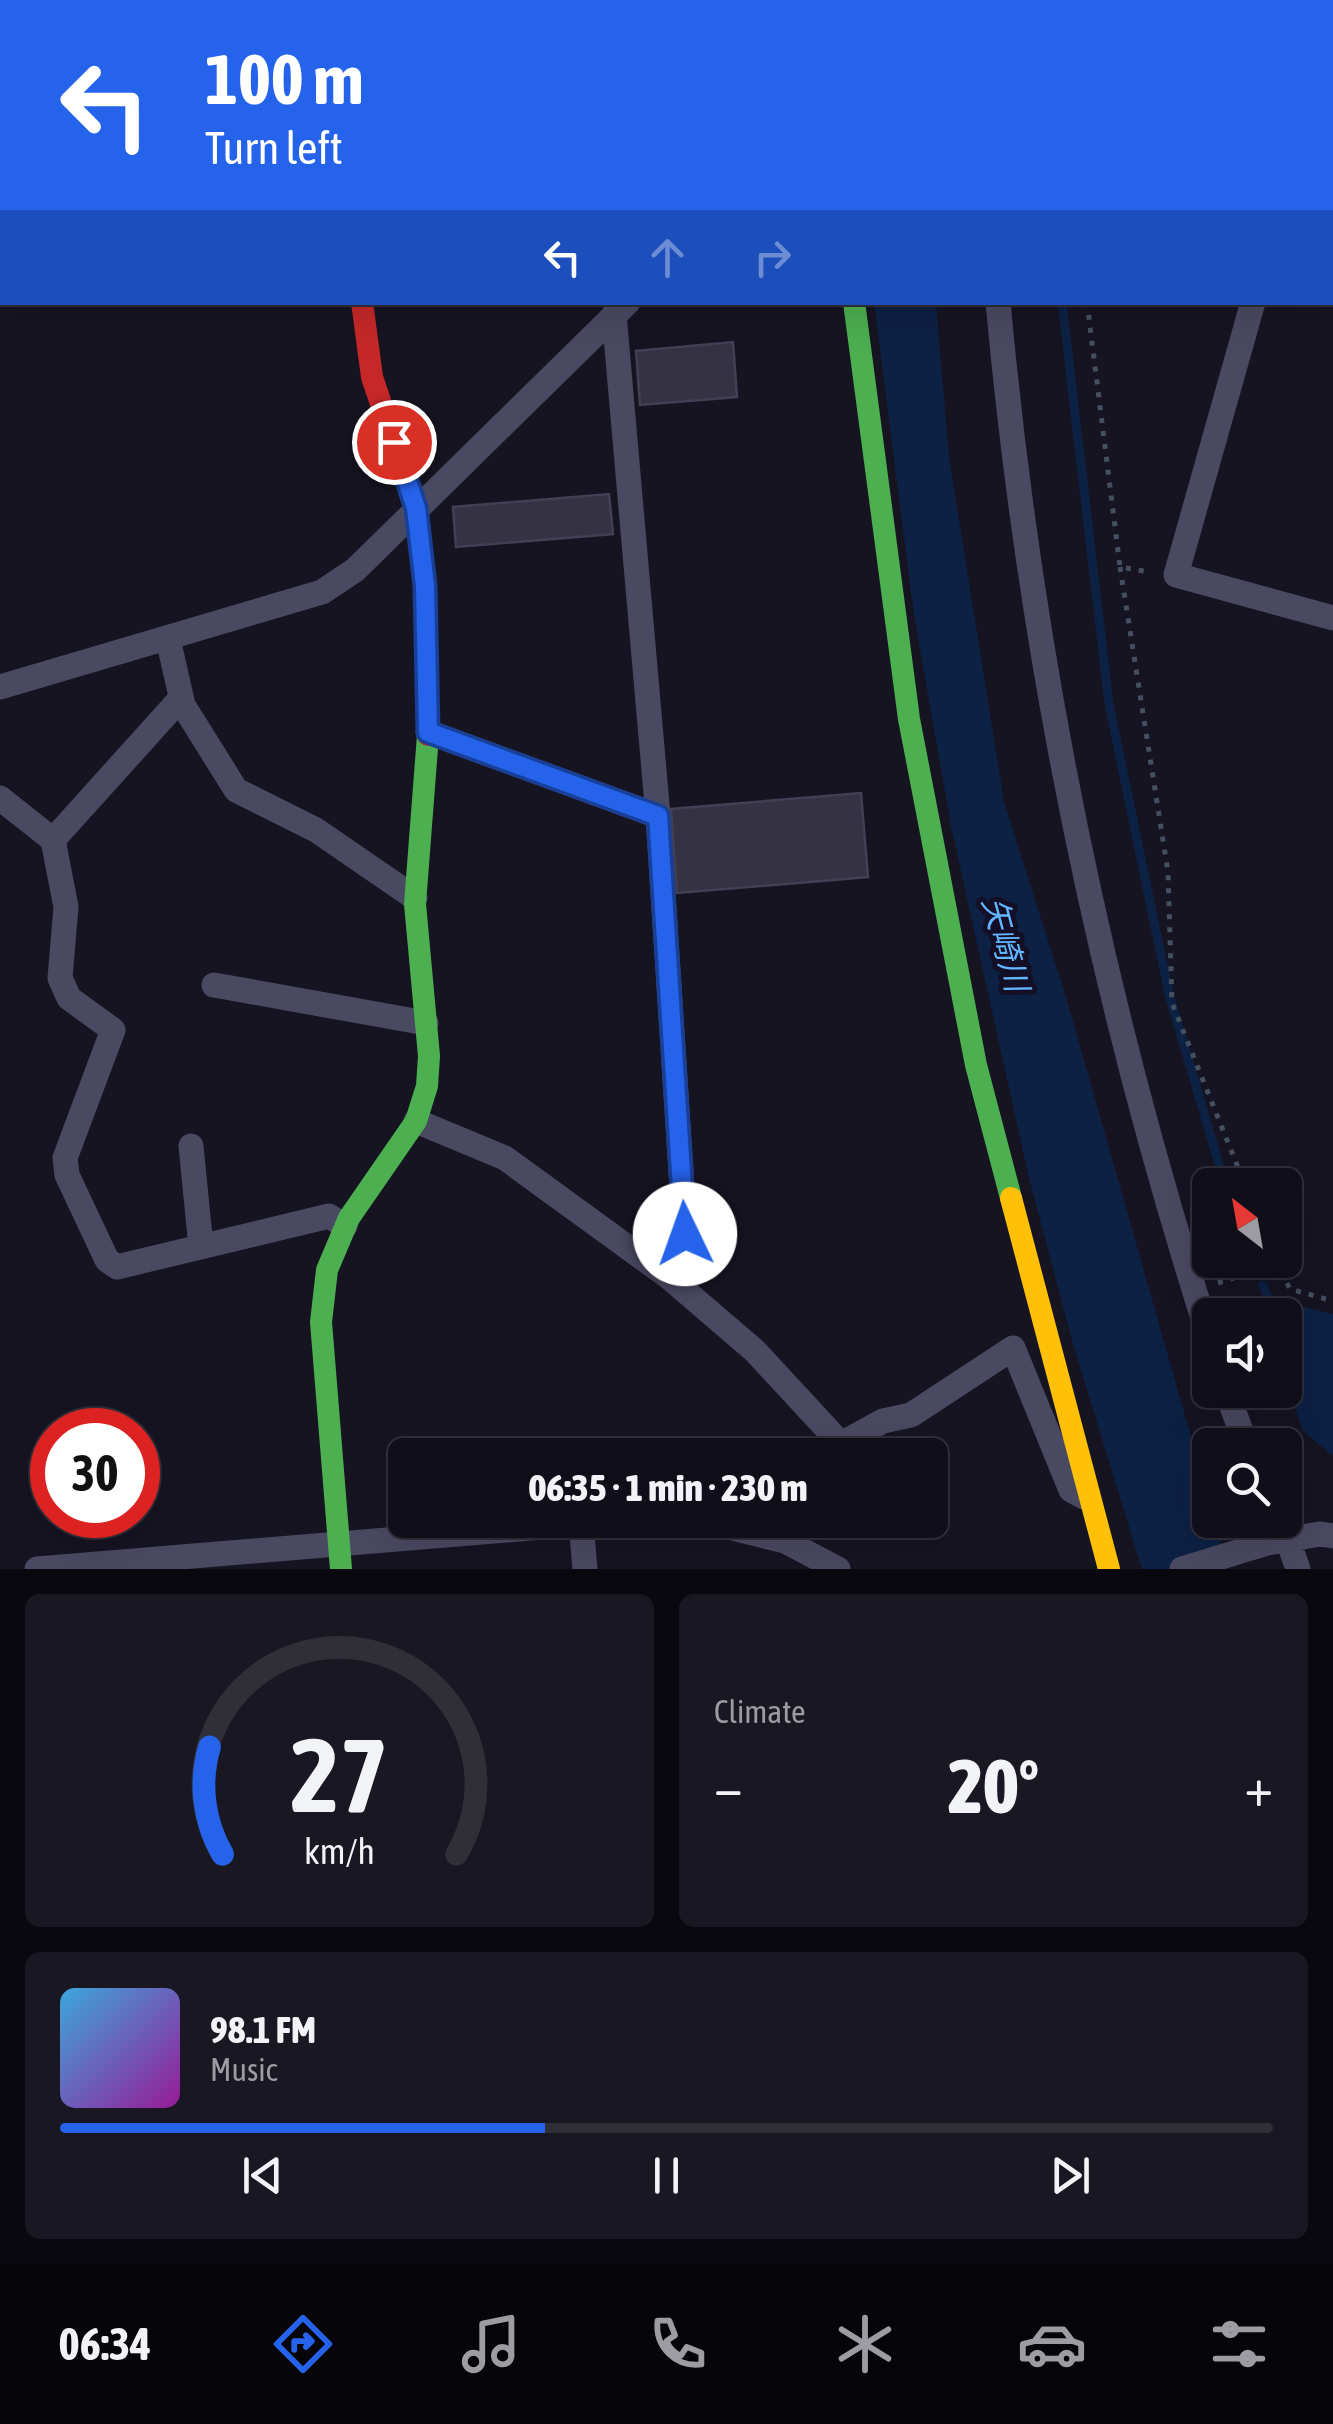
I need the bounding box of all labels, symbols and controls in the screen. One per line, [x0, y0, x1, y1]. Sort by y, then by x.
text: 100 m [205, 39, 364, 119]
icon: left [40, 40, 170, 170]
text: Turn left [205, 122, 343, 174]
icon: left [535, 230, 590, 285]
icon: ahead [640, 230, 695, 285]
icon: right [745, 230, 800, 285]
pin [352, 400, 437, 485]
icon: arrive [367, 415, 422, 470]
water label: 矢崎川 [976, 893, 1037, 998]
north arrow [1192, 1168, 1302, 1278]
map controls [1192, 1168, 1302, 1538]
position arrow [633, 1182, 737, 1286]
button: sound [1192, 1298, 1302, 1408]
speed limit sign: 30 [30, 1408, 160, 1538]
button: search [1192, 1428, 1302, 1538]
text: 06:35 · 1 min · 230 m [528, 1466, 808, 1509]
text: Climate [714, 1693, 806, 1730]
text: 27 [291, 1715, 388, 1834]
text: 20° [948, 1743, 1039, 1829]
text: − [714, 1755, 743, 1818]
text: + [1244, 1755, 1273, 1818]
text: km/h [304, 1831, 375, 1872]
text: 98.1 FM [210, 2008, 316, 2051]
text: Music [210, 2051, 277, 2088]
icon: previous [235, 2148, 290, 2203]
icon: pause [639, 2148, 694, 2203]
icon: next [1043, 2148, 1098, 2203]
icon: directions [268, 2309, 338, 2379]
icon: music [456, 2309, 526, 2379]
icon: phone [643, 2309, 713, 2379]
icon: climate [830, 2309, 900, 2379]
icon: car [1017, 2309, 1087, 2379]
icon: filters [1204, 2309, 1274, 2379]
text: 06:34 [59, 2318, 151, 2370]

